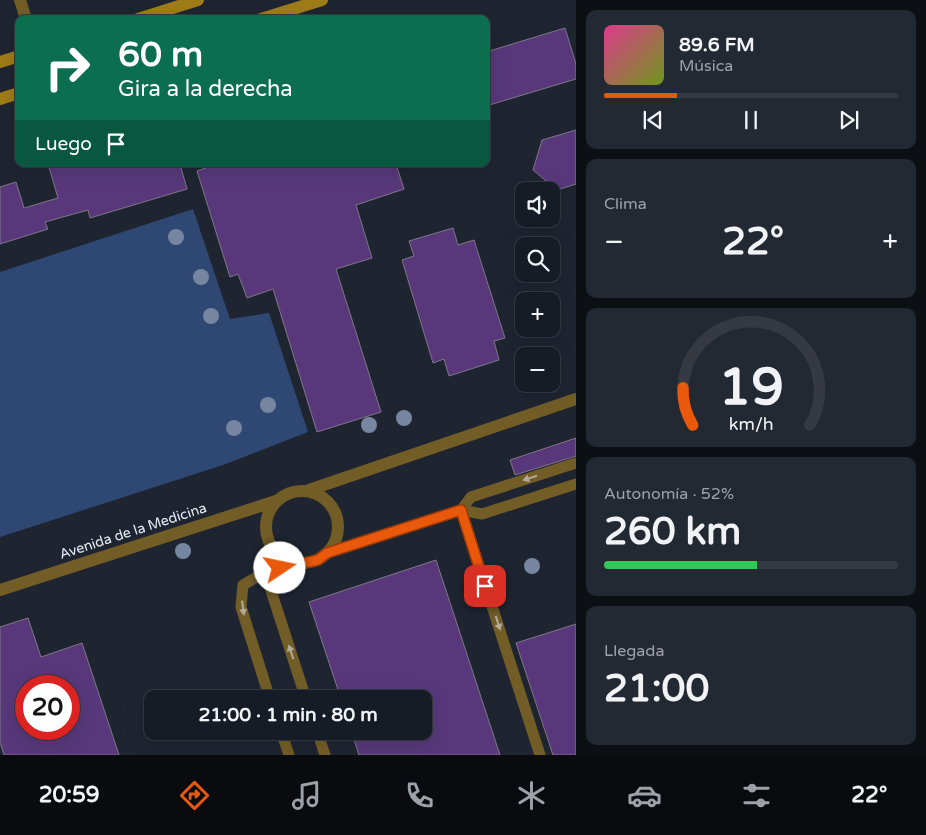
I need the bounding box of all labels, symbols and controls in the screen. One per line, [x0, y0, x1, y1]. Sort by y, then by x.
text: 60 m [118, 34, 203, 76]
text: 89.6 FM [679, 34, 755, 56]
icon: right [35, 35, 100, 100]
text: Música [679, 56, 733, 76]
text: Gira a la derecha [118, 76, 293, 102]
icon: previous [639, 106, 667, 134]
icon: pause [737, 106, 765, 134]
icon: next [835, 106, 863, 134]
icon: arrive [102, 130, 130, 158]
text: Luego [35, 133, 92, 155]
map controls [515, 182, 560, 392]
button: sound [515, 182, 560, 227]
text: Clima [604, 194, 647, 214]
text: 22° [722, 219, 784, 265]
text: − [604, 225, 624, 259]
text: + [882, 225, 898, 259]
button: search [515, 237, 560, 282]
button: + [515, 292, 560, 337]
button: − [515, 347, 560, 392]
text: 19 [718, 356, 784, 419]
text: km/h [729, 414, 773, 435]
one-way arrow [522, 475, 537, 482]
text: Autonomía · 52% [604, 484, 734, 504]
street label: Avenida de la Medicina [57, 499, 209, 563]
text: 260 km [604, 509, 741, 555]
position arrow [253, 541, 305, 593]
pin [464, 565, 506, 607]
icon: arrive [471, 572, 499, 600]
one-way arrow [239, 601, 247, 617]
one-way arrow [494, 616, 502, 631]
text: Llegada [604, 641, 664, 661]
one-way arrow [287, 645, 295, 660]
text: 21:00 [604, 666, 709, 712]
speed limit sign: 20 [15, 675, 80, 740]
text: 21:00 · 1 min · 80 m [198, 704, 378, 726]
icon: directions [177, 778, 212, 813]
icon: music [289, 778, 324, 813]
icon: phone [402, 778, 437, 813]
icon: climate [514, 778, 549, 813]
icon: car [627, 778, 662, 813]
icon: filters [739, 778, 774, 813]
text: 20:59 [39, 782, 100, 808]
text: 22° [851, 782, 887, 808]

